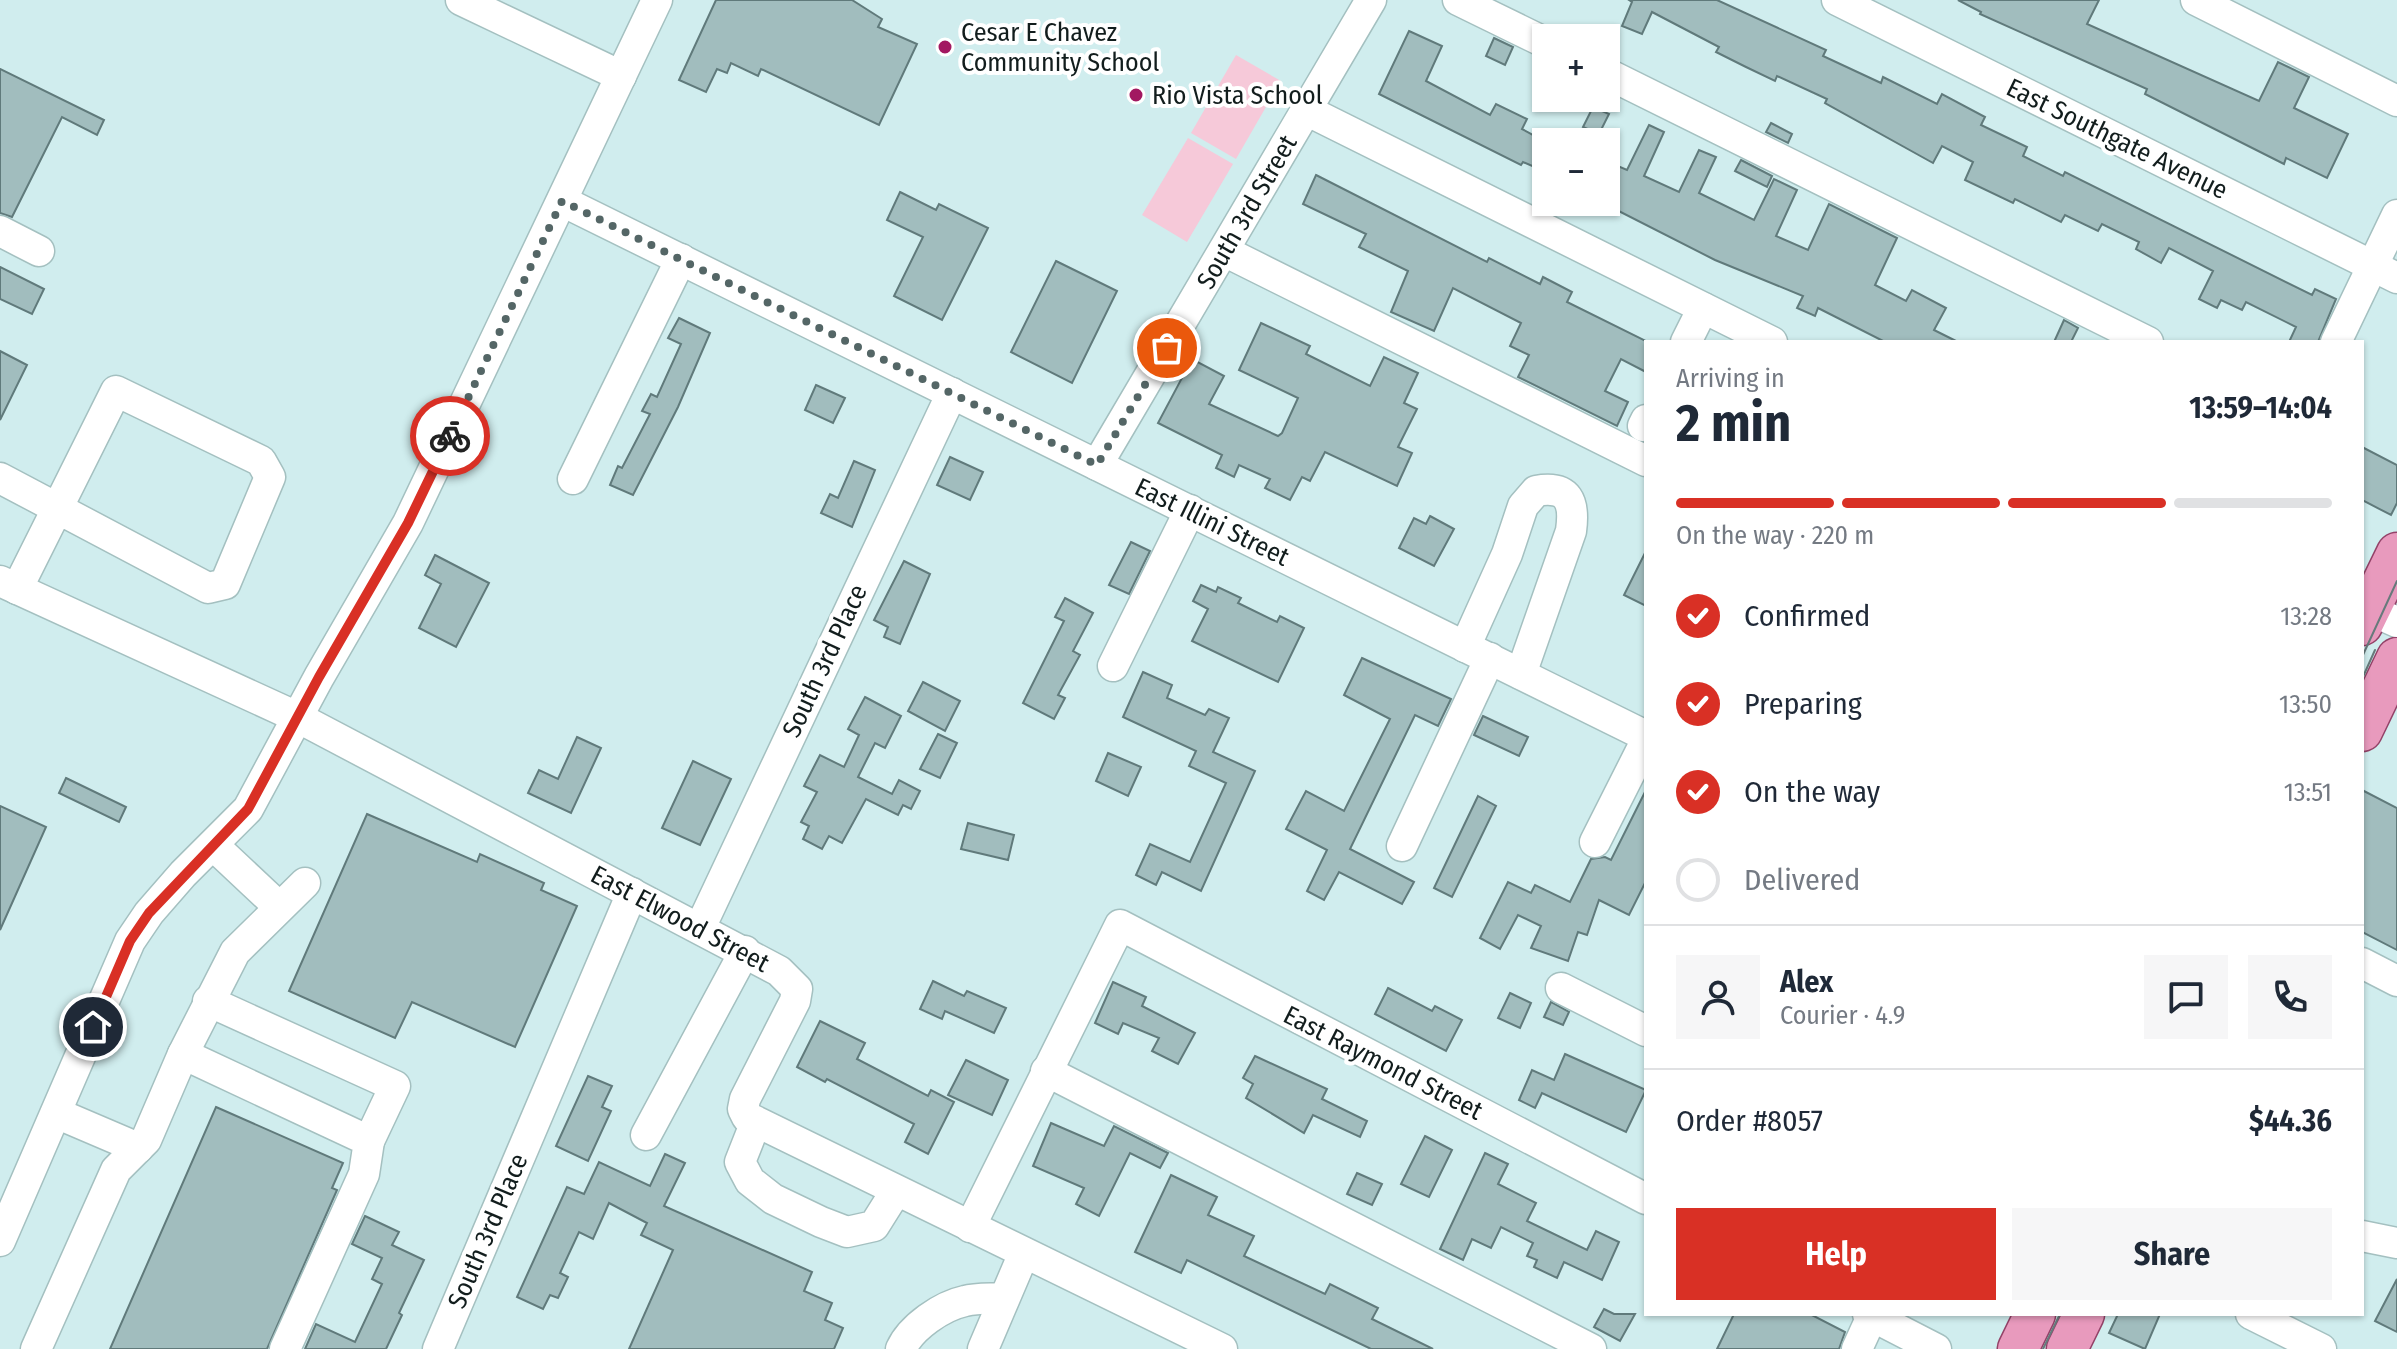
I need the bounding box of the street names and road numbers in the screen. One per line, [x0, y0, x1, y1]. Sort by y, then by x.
street label: East Southgate Avenue [2001, 72, 2233, 206]
street label: South 3rd Street [1190, 129, 1304, 294]
street label: East Illini Street [1130, 471, 1295, 573]
street label: South 3rd Place [776, 580, 874, 742]
street label: East Elwood Street [586, 859, 775, 979]
street label: East Raymond Street [1278, 999, 1488, 1127]
street label: South 3rd Place [442, 1149, 534, 1313]

